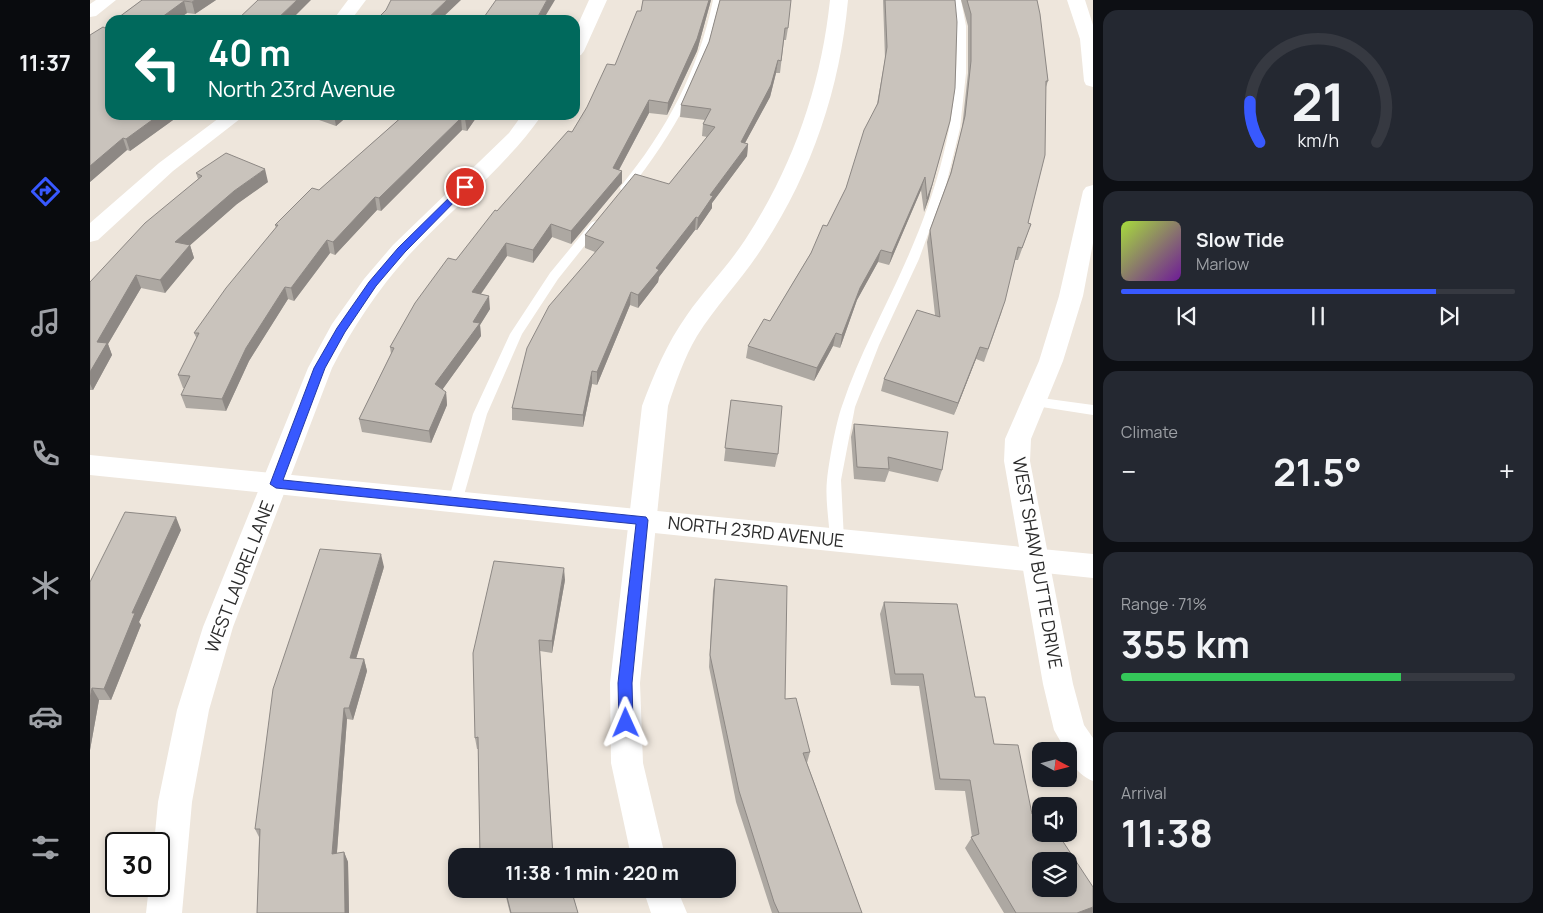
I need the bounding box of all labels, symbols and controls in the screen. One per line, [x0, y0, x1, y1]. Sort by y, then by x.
text: 40 m [208, 29, 291, 77]
icon: left [125, 35, 190, 100]
text: 11:37 [19, 48, 71, 78]
text: 21 [1291, 66, 1345, 137]
text: North 23rd Avenue [208, 74, 395, 104]
text: km/h [1297, 128, 1339, 152]
pin [444, 166, 486, 208]
icon: arrive [451, 173, 479, 201]
icon: directions [28, 174, 63, 209]
text: Slow Tide [1196, 227, 1284, 253]
text: Marlow [1196, 253, 1249, 275]
icon: previous [1173, 302, 1201, 330]
icon: pause [1304, 302, 1332, 330]
icon: next [1435, 302, 1463, 330]
icon: music [28, 305, 63, 340]
text: Climate [1121, 421, 1178, 443]
icon: phone [28, 436, 63, 471]
text: 21.5° [1273, 445, 1362, 497]
text: − [1121, 452, 1136, 490]
text: + [1499, 452, 1515, 490]
street label: WEST SHAW BUTTE DRIVE [1008, 455, 1068, 670]
street label: WEST LAUREL LANE [199, 497, 279, 656]
street label: NORTH 23RD AVENUE [667, 510, 845, 552]
icon: climate [28, 568, 63, 603]
text: Range · 71% [1121, 593, 1207, 615]
text: 355 km [1121, 617, 1250, 669]
position arrow [599, 696, 651, 748]
icon: car [28, 699, 63, 734]
north arrow [1032, 742, 1078, 788]
map controls [1032, 742, 1077, 897]
text: Arrival [1121, 782, 1167, 804]
button: sound [1032, 797, 1077, 842]
text: 11:38 [1121, 806, 1213, 858]
icon: filters [28, 830, 63, 865]
speed limit sign: 30 [105, 832, 170, 897]
button: layers [1032, 852, 1077, 897]
text: 11:38 · 1 min · 220 m [505, 860, 679, 886]

